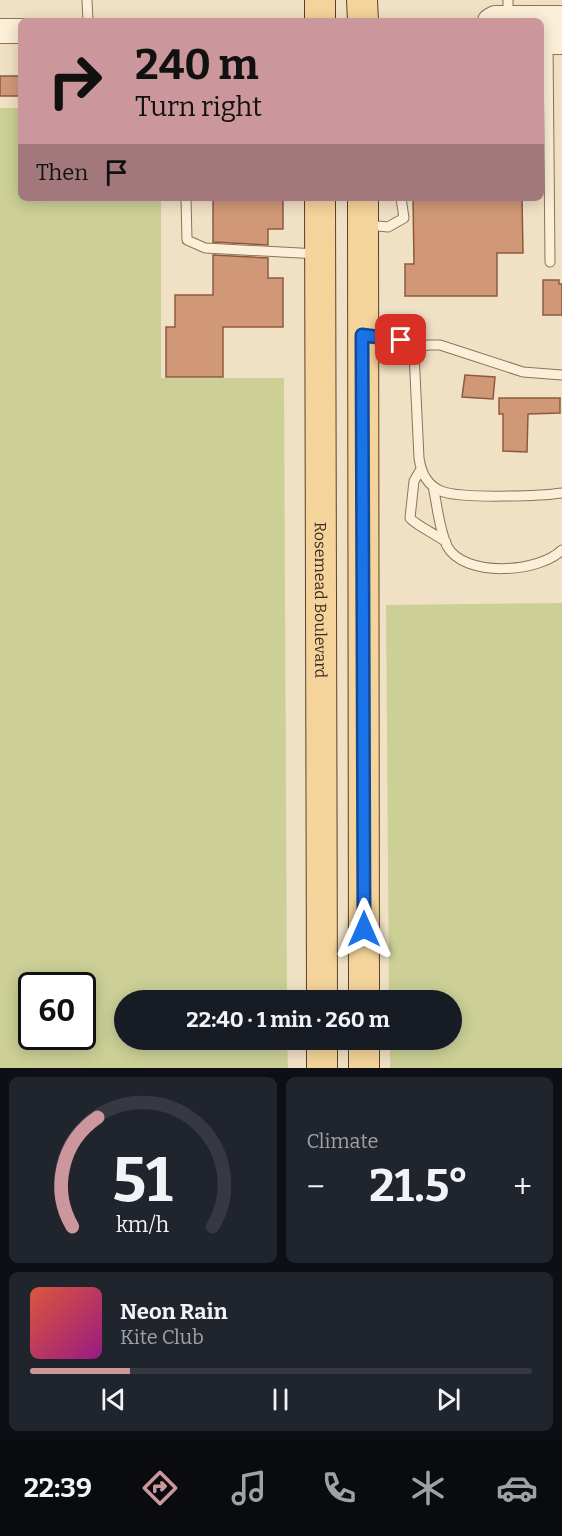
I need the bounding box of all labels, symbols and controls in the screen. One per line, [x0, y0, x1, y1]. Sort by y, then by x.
text: 240 m [135, 40, 259, 90]
icon: right [36, 42, 114, 120]
text: Turn right [135, 91, 262, 123]
icon: arrive [100, 156, 133, 189]
text: Then [36, 159, 88, 186]
pin [375, 314, 426, 365]
icon: arrive [384, 323, 417, 356]
street label: Rosemead Boulevard [311, 522, 330, 679]
position arrow [332, 897, 396, 961]
speed limit sign: 60 [18, 972, 96, 1050]
text: 22:40 · 1 min · 260 m [186, 1006, 390, 1033]
text: Climate [307, 1129, 378, 1153]
text: 51 [113, 1143, 173, 1218]
text: 21.5° [369, 1159, 469, 1213]
text: − [307, 1167, 325, 1207]
text: + [513, 1167, 532, 1207]
text: km/h [116, 1212, 169, 1238]
text: Neon Rain [120, 1298, 228, 1325]
text: Kite Club [120, 1325, 204, 1349]
icon: previous [97, 1383, 130, 1416]
icon: pause [264, 1383, 297, 1416]
icon: next [432, 1383, 465, 1416]
icon: directions [139, 1467, 181, 1509]
icon: music [228, 1467, 270, 1509]
icon: phone [318, 1467, 360, 1509]
icon: climate [407, 1467, 449, 1509]
icon: car [496, 1467, 538, 1509]
text: 22:39 [24, 1472, 92, 1504]

